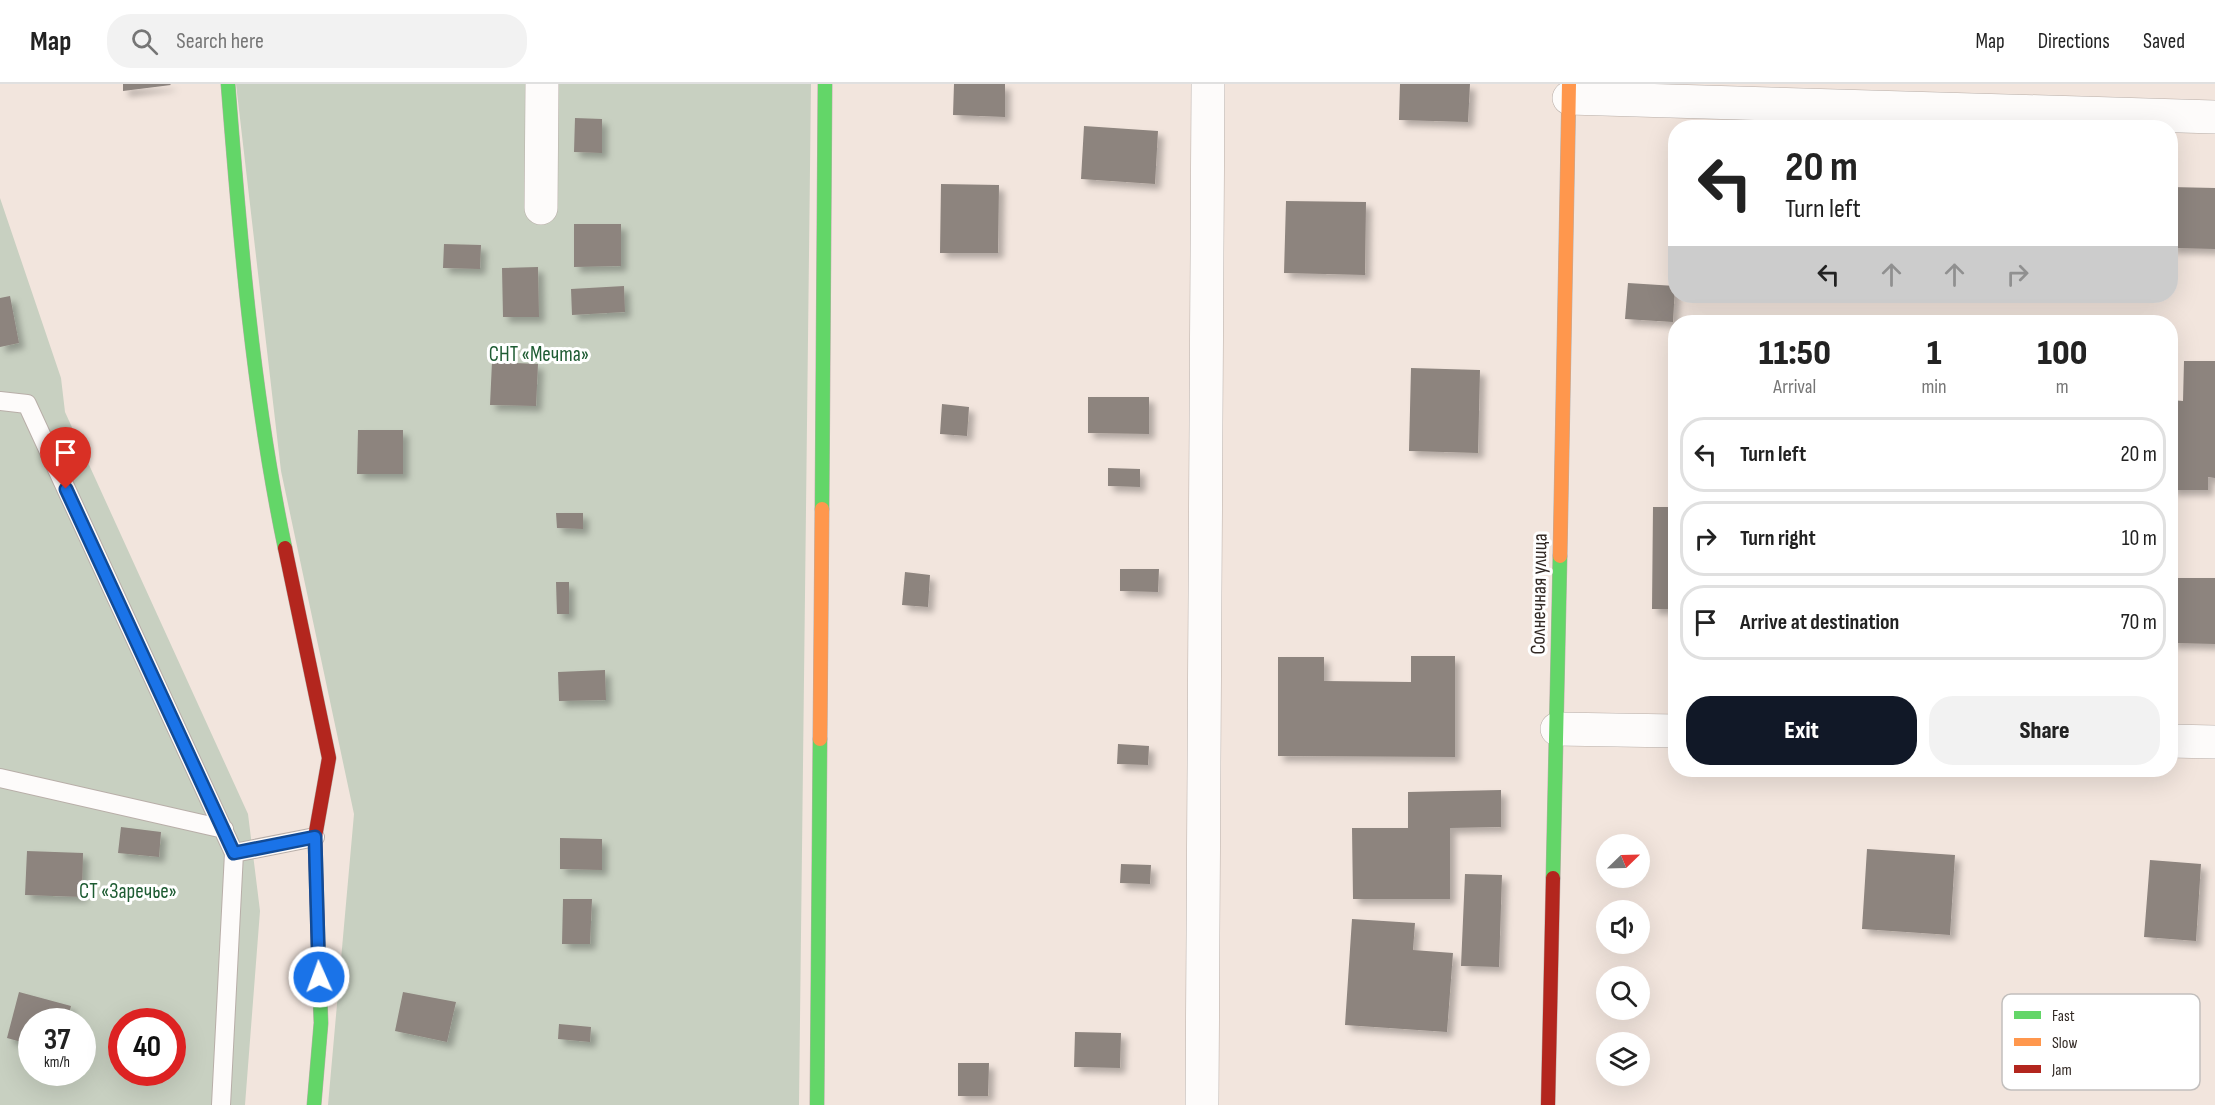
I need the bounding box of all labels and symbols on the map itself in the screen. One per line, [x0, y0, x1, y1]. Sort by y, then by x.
park label: СНТ «Мечта» [489, 342, 589, 367]
pin [40, 427, 91, 489]
street label: Солнечная улица [1525, 533, 1553, 655]
north arrow [1596, 834, 1650, 888]
park label: СТ «Заречье» [79, 879, 177, 904]
position arrow [287, 945, 351, 1009]
legend [2002, 994, 2200, 1090]
text: Fast [2052, 1007, 2075, 1026]
speed limit sign: 40 [108, 1008, 186, 1086]
text: Slow [2052, 1034, 2077, 1053]
text: Jam [2051, 1061, 2072, 1080]

